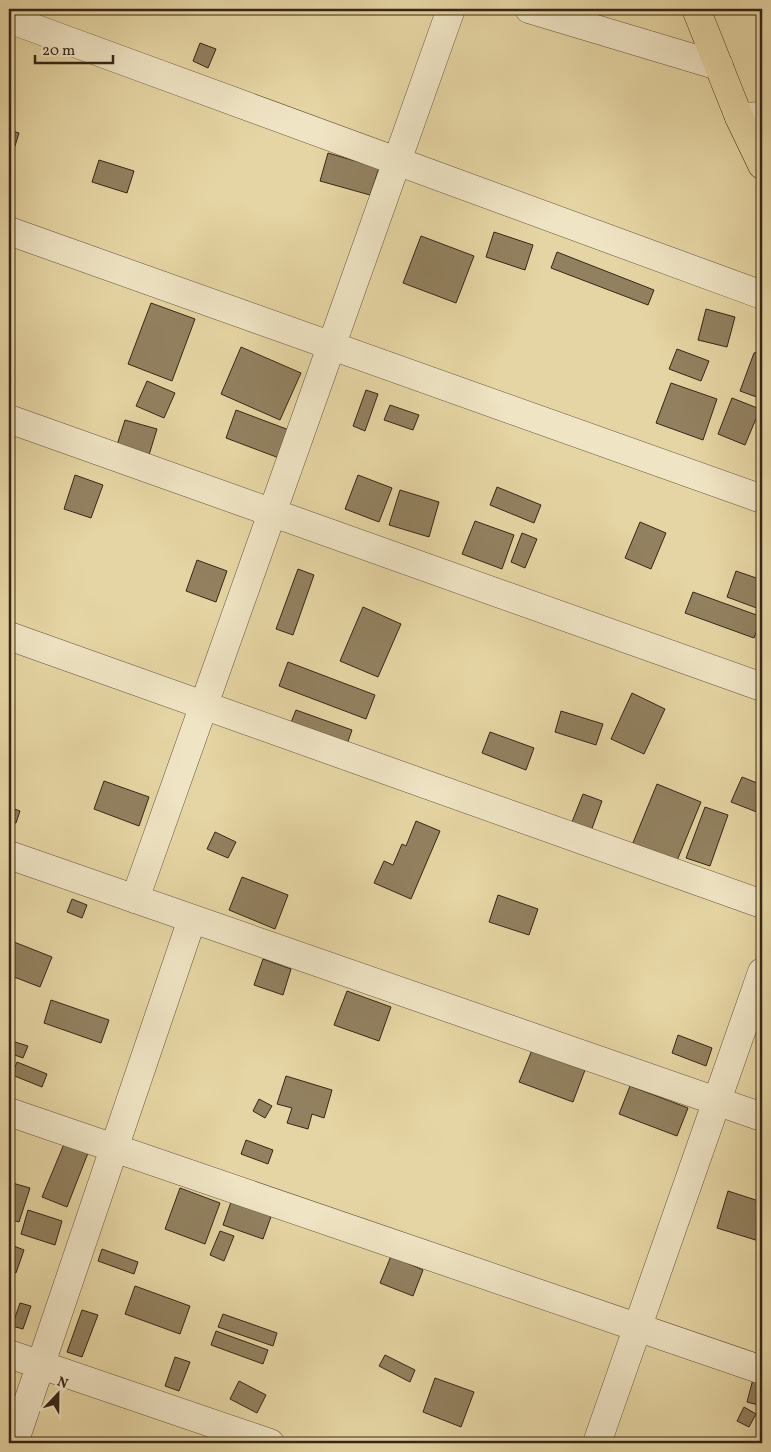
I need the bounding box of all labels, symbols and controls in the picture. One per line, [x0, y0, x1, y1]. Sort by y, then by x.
scale bar [35, 32, 112, 64]
text: 20 m [42, 41, 75, 62]
north arrow [32, 1370, 82, 1420]
text: N [54, 1373, 71, 1394]

